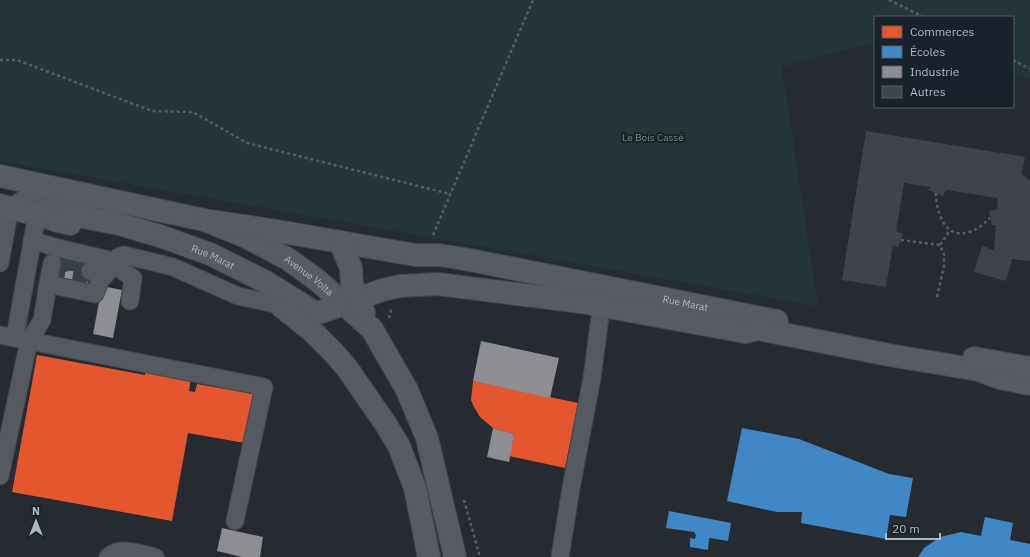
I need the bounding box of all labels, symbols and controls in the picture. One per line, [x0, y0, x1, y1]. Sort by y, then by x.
legend [874, 16, 1014, 108]
text: Commerces [910, 24, 975, 39]
text: Écoles [910, 44, 945, 59]
text: Industrie [910, 64, 960, 79]
text: Autres [910, 84, 946, 99]
park label: Le Bois Cassé [622, 131, 684, 144]
street label: Rue Marat [190, 241, 237, 272]
street label: Avenue Volta [282, 252, 337, 299]
street label: Rue Marat [662, 292, 710, 314]
north arrow [16, 501, 56, 541]
text: N [32, 504, 40, 518]
scale bar [886, 515, 940, 541]
text: 20 m [892, 521, 920, 536]

